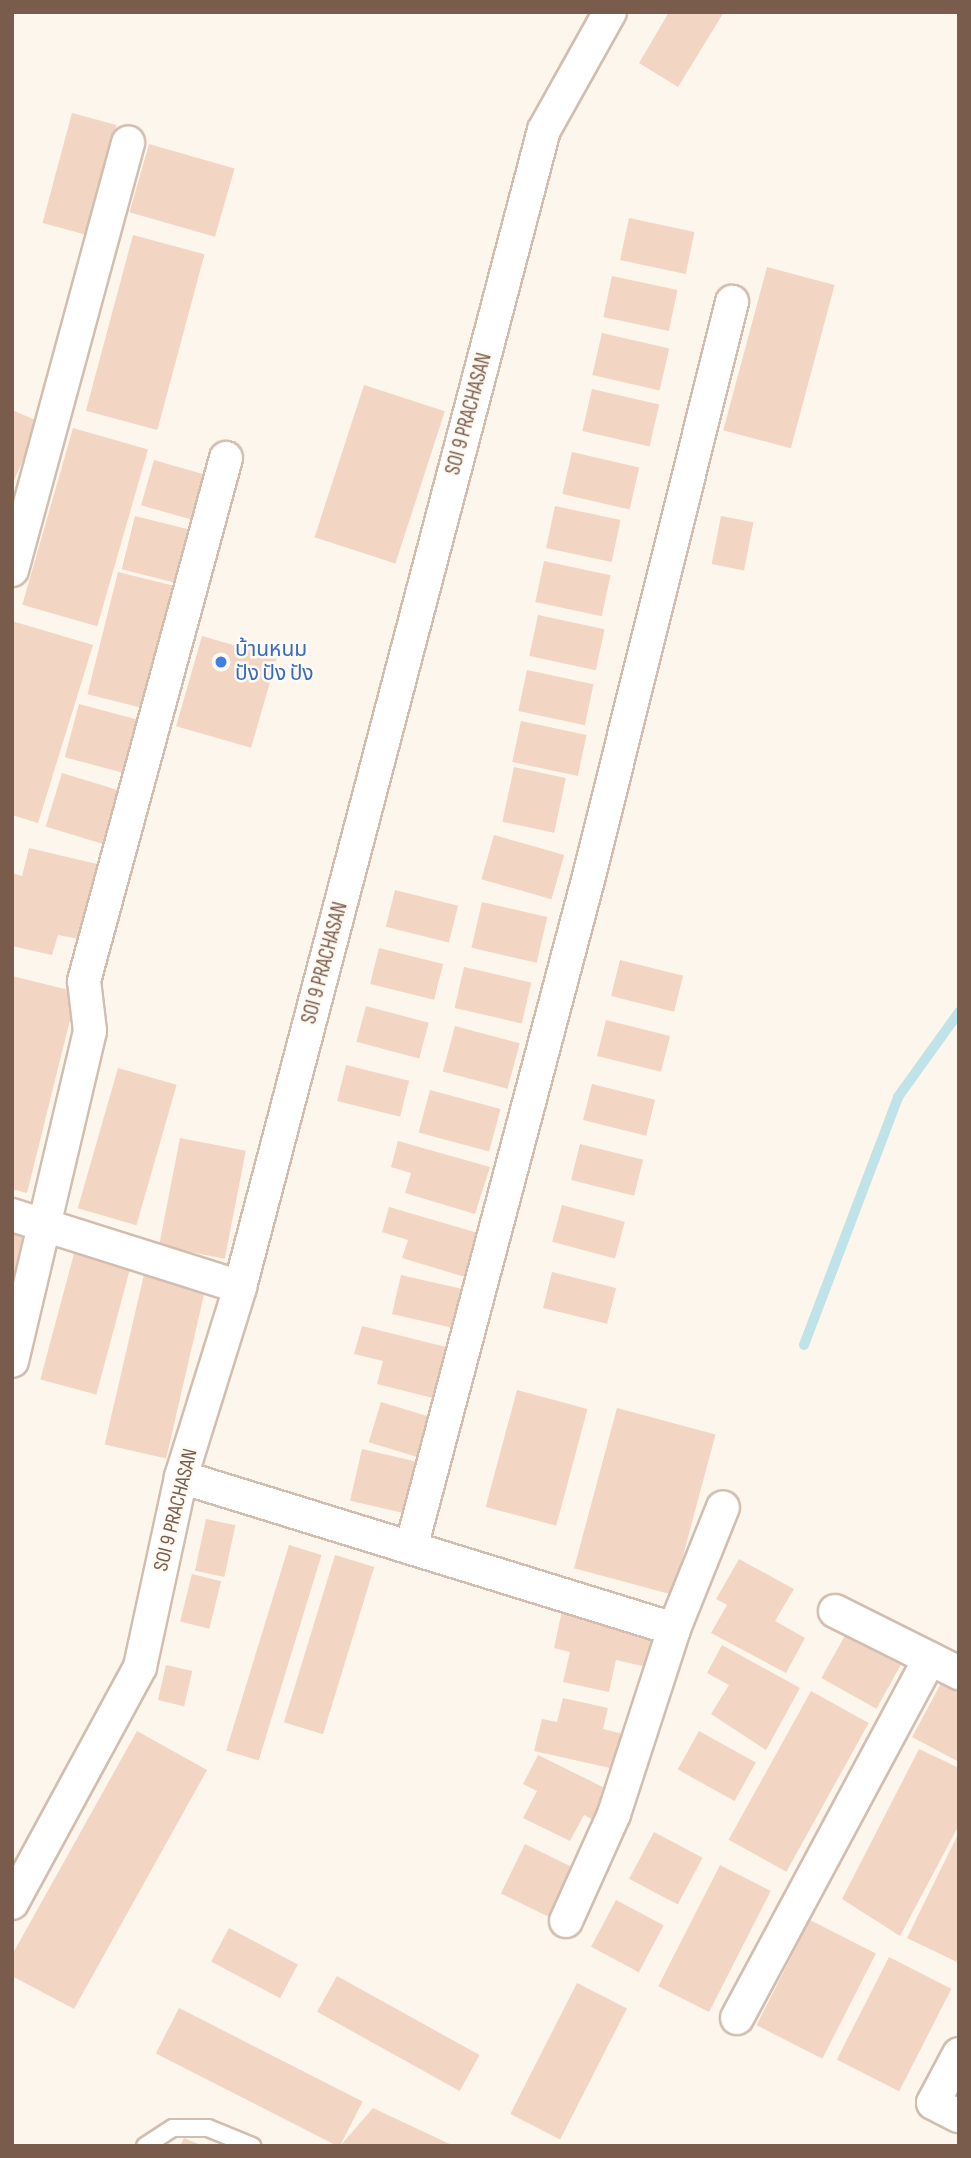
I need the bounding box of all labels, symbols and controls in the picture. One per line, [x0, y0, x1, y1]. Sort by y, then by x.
street label: SOI 9 PRACHASAN [441, 350, 497, 478]
place label: บ้านหนม ปัง ปัง ปัง [235, 637, 314, 687]
marker: บ้านหนม ปัง ปัง ปัง [213, 654, 229, 670]
street label: SOI 9 PRACHASAN [297, 899, 353, 1027]
street label: SOI 9 PRACHASAN [149, 1446, 203, 1574]

